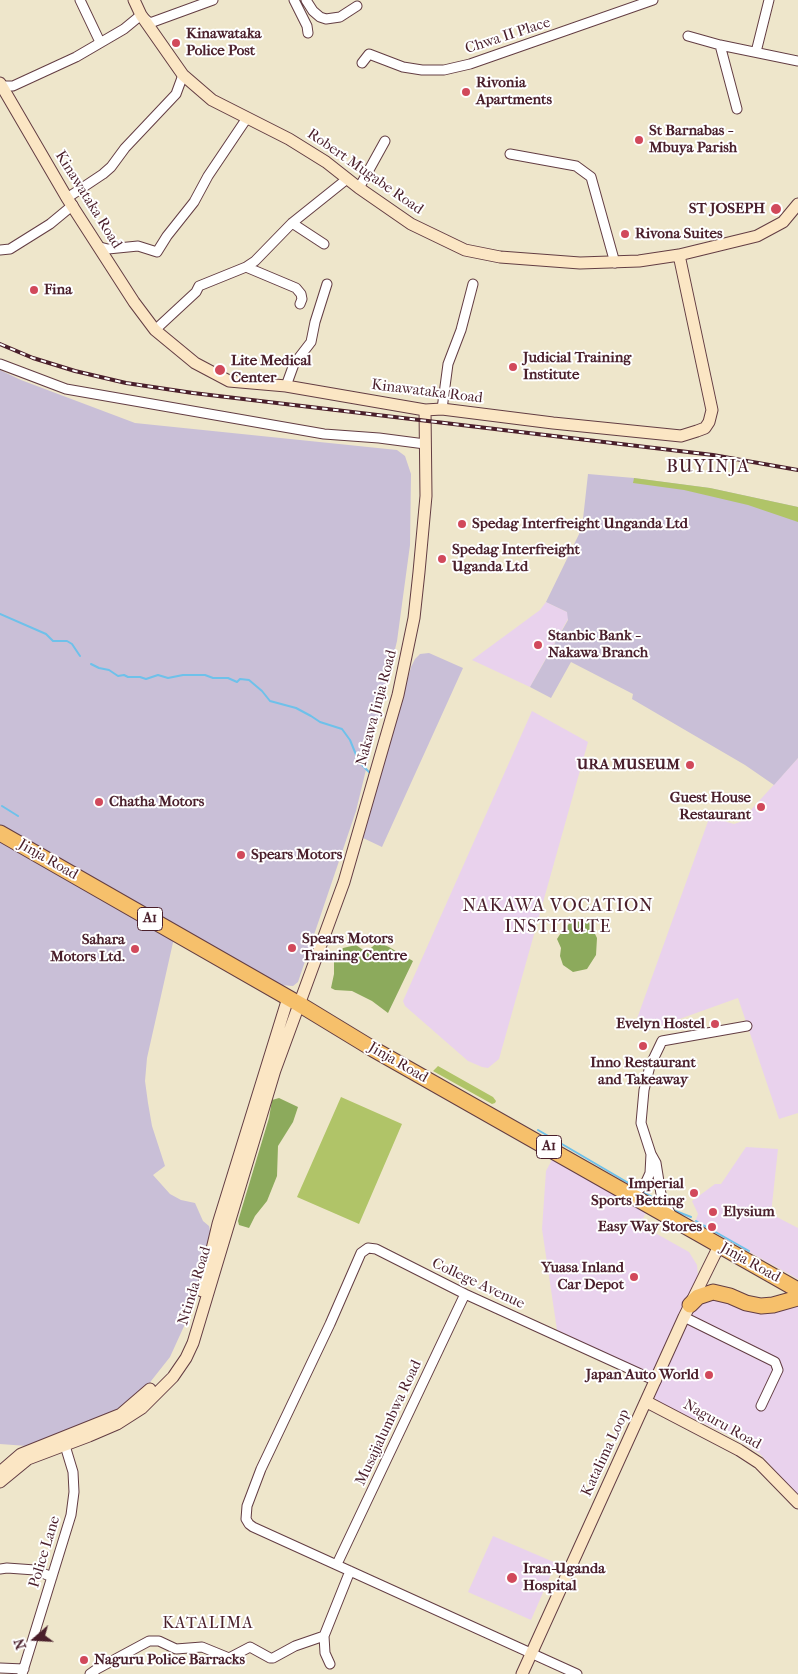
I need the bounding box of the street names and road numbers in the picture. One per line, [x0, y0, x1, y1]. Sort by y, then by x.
street label: Chwa II Place [463, 14, 553, 58]
street label: Robert Mugabe Road [304, 125, 426, 219]
street label: Kinawataka Road [51, 148, 125, 252]
street label: Kinawataka Road [370, 376, 484, 408]
street label: Nakawa Jinja Road [353, 648, 401, 768]
street label: Jinja Road [15, 836, 81, 884]
road number: A1 [138, 908, 162, 931]
street label: Jinja Road [365, 1039, 431, 1087]
road number: A1 [536, 1136, 562, 1158]
street label: Jinja Road [717, 1239, 783, 1287]
street label: Ntinda Road [175, 1245, 215, 1327]
street label: College Avenue [429, 1255, 527, 1313]
street label: Musajjalumbwa Road [352, 1357, 426, 1489]
street label: Naguru Road [680, 1396, 764, 1454]
street label: Katalima Loop [578, 1407, 634, 1499]
street label: Police Lane [26, 1514, 64, 1590]

